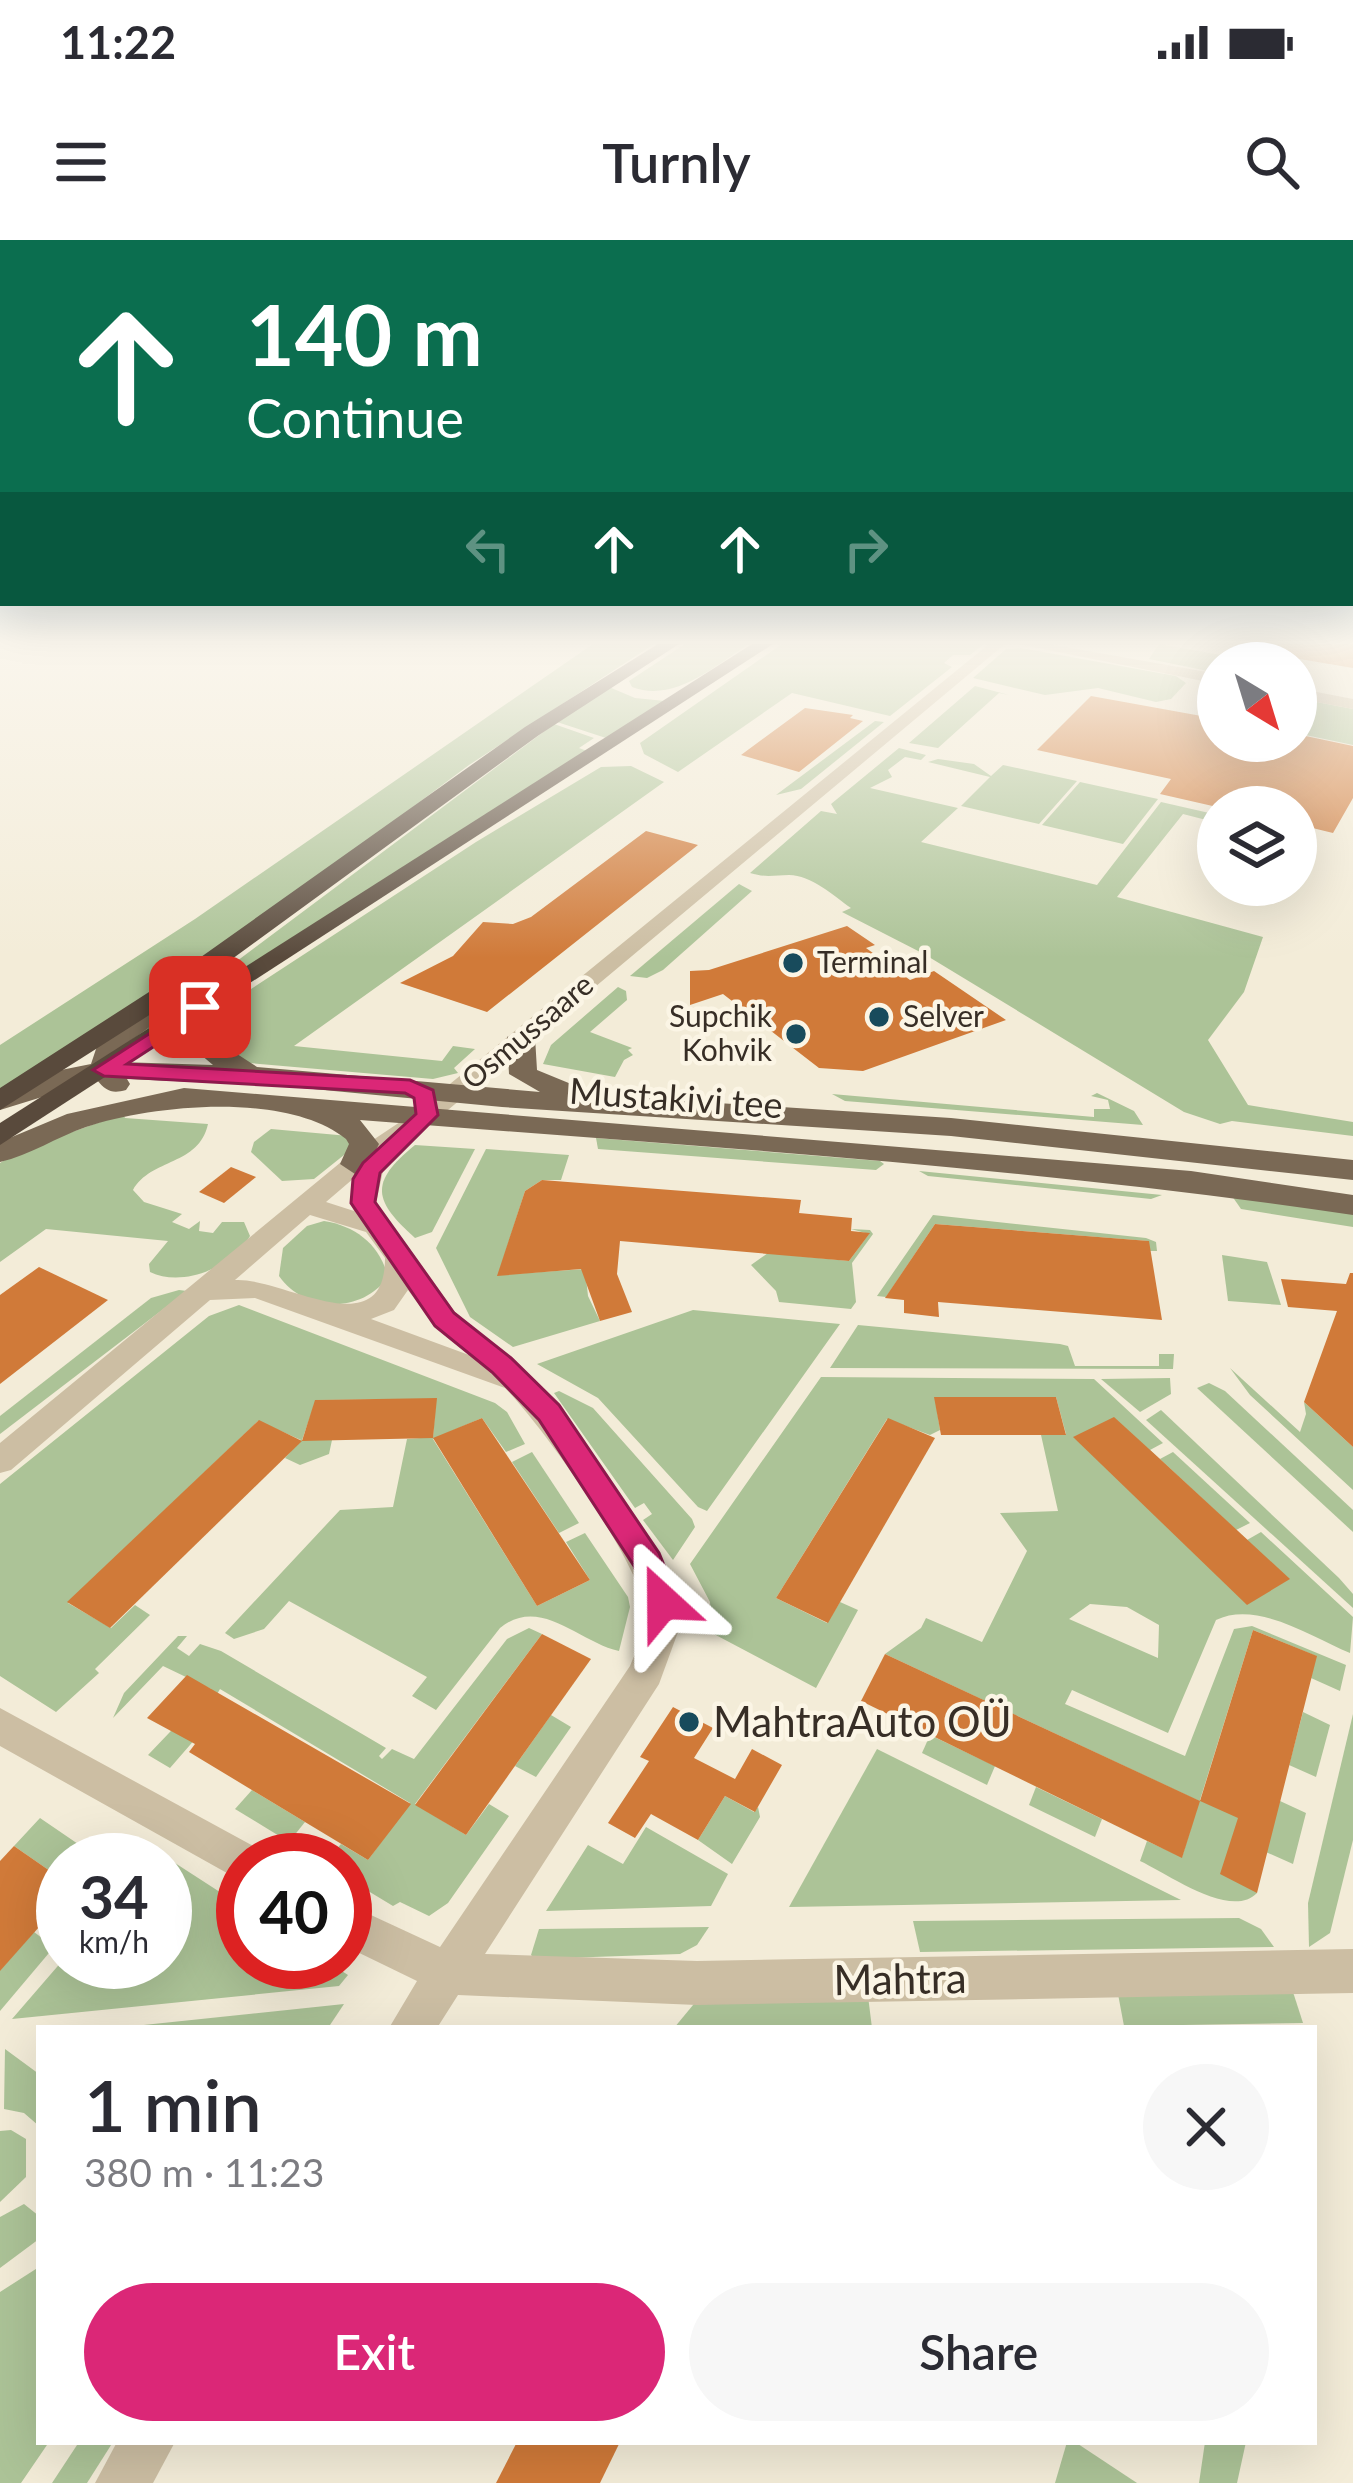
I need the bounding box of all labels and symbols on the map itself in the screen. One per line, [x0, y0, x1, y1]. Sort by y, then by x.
north arrow [1197, 642, 1317, 762]
place label: Terminal [817, 943, 928, 979]
marker: Terminal [780, 950, 806, 976]
pin [149, 956, 251, 1058]
street label: Osmussaare [454, 965, 600, 1096]
place label: Supchik Kohvik [669, 997, 773, 1067]
place label: Selver [903, 997, 984, 1033]
marker: Selver [866, 1004, 892, 1030]
marker: Supchik Kohvik [783, 1021, 809, 1047]
street label: Mustakivi tee [568, 1068, 784, 1126]
position arrow [600, 1539, 726, 1665]
place label: MahtraAuto OÜ [713, 1696, 1012, 1746]
marker: MahtraAuto OÜ [676, 1709, 702, 1735]
speed limit sign: 40 [216, 1833, 372, 1989]
street label: Mahtra [833, 1952, 967, 2004]

